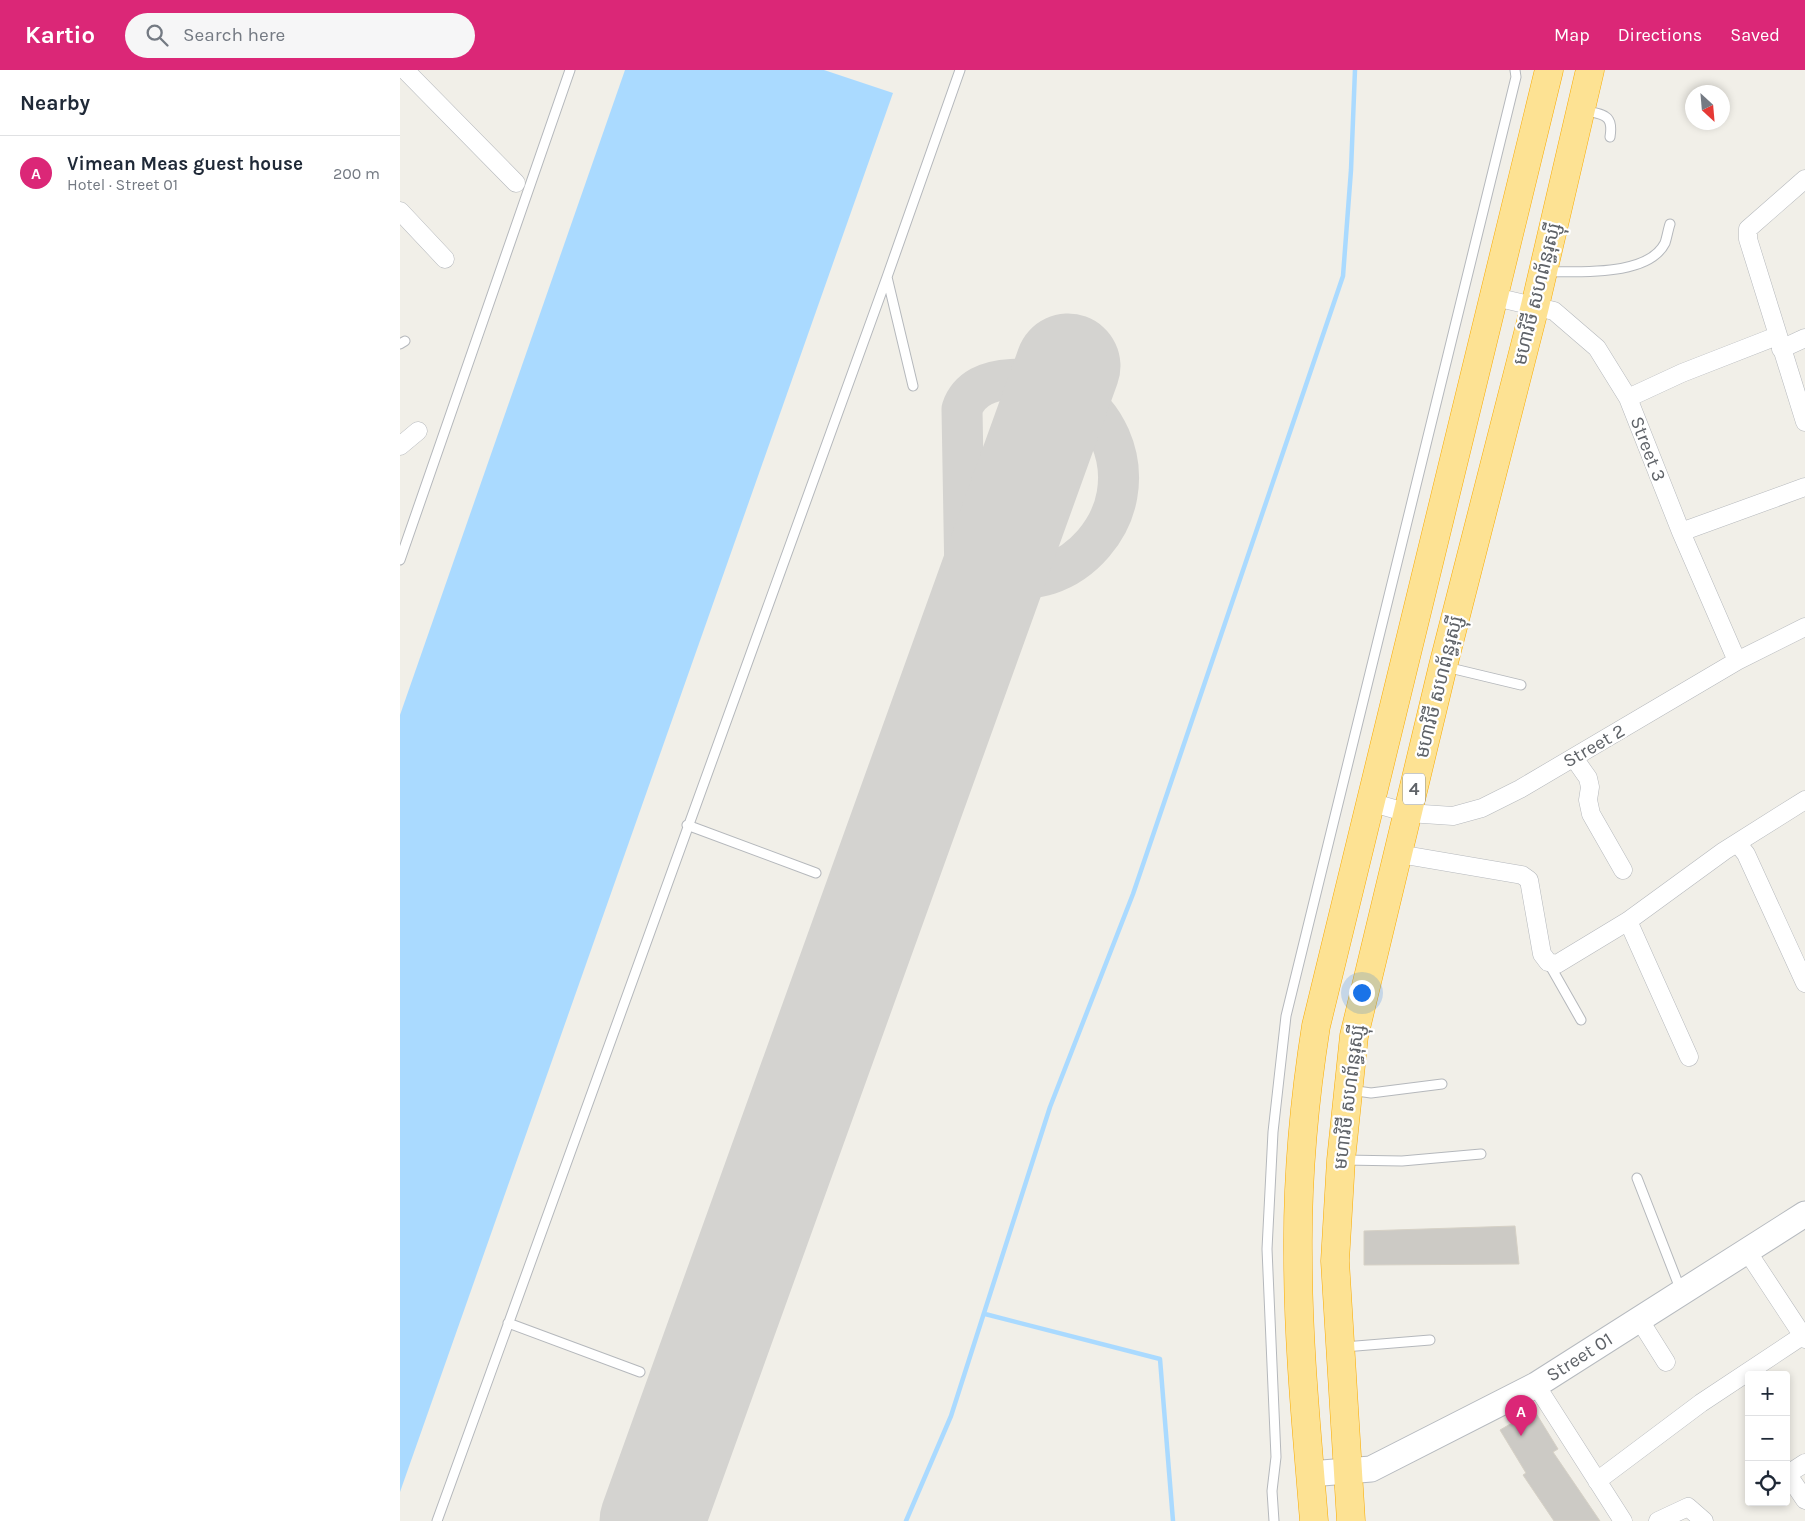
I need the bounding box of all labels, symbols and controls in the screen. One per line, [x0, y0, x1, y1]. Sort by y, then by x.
search box [125, 13, 475, 58]
text: Kartio [25, 21, 95, 49]
icon: search [143, 21, 171, 49]
text: Search here [183, 24, 285, 46]
text: Map [1554, 24, 1590, 46]
text: Directions [1618, 24, 1702, 46]
text: Saved [1730, 24, 1780, 46]
north arrow [1685, 85, 1730, 130]
text: Nearby [20, 91, 90, 115]
text: Vimean Meas guest house [67, 153, 303, 175]
text: A [31, 164, 41, 183]
text: 200 m [333, 164, 380, 183]
text: Hotel · Street 01 [67, 175, 178, 194]
street label: មហាវិថី សហព័ន្ធរុស្ស៊ី [1508, 220, 1571, 369]
street label: Street 3 [1626, 413, 1670, 485]
street label: មហាវិថី សហព័ន្ធរុស្ស៊ី [1410, 613, 1473, 762]
street label: Street 2 [1559, 720, 1629, 772]
road number: 4 [1403, 774, 1425, 804]
your location [1349, 980, 1375, 1006]
street label: មហាវិថី សហព័ន្ធរុស្ស៊ី [1328, 1023, 1375, 1172]
street label: Street 01 [1542, 1328, 1617, 1387]
map controls [1745, 1371, 1790, 1506]
button: + [1745, 1371, 1790, 1416]
pin: A [1505, 1395, 1537, 1436]
button: − [1745, 1416, 1790, 1461]
button: locate [1745, 1461, 1790, 1506]

